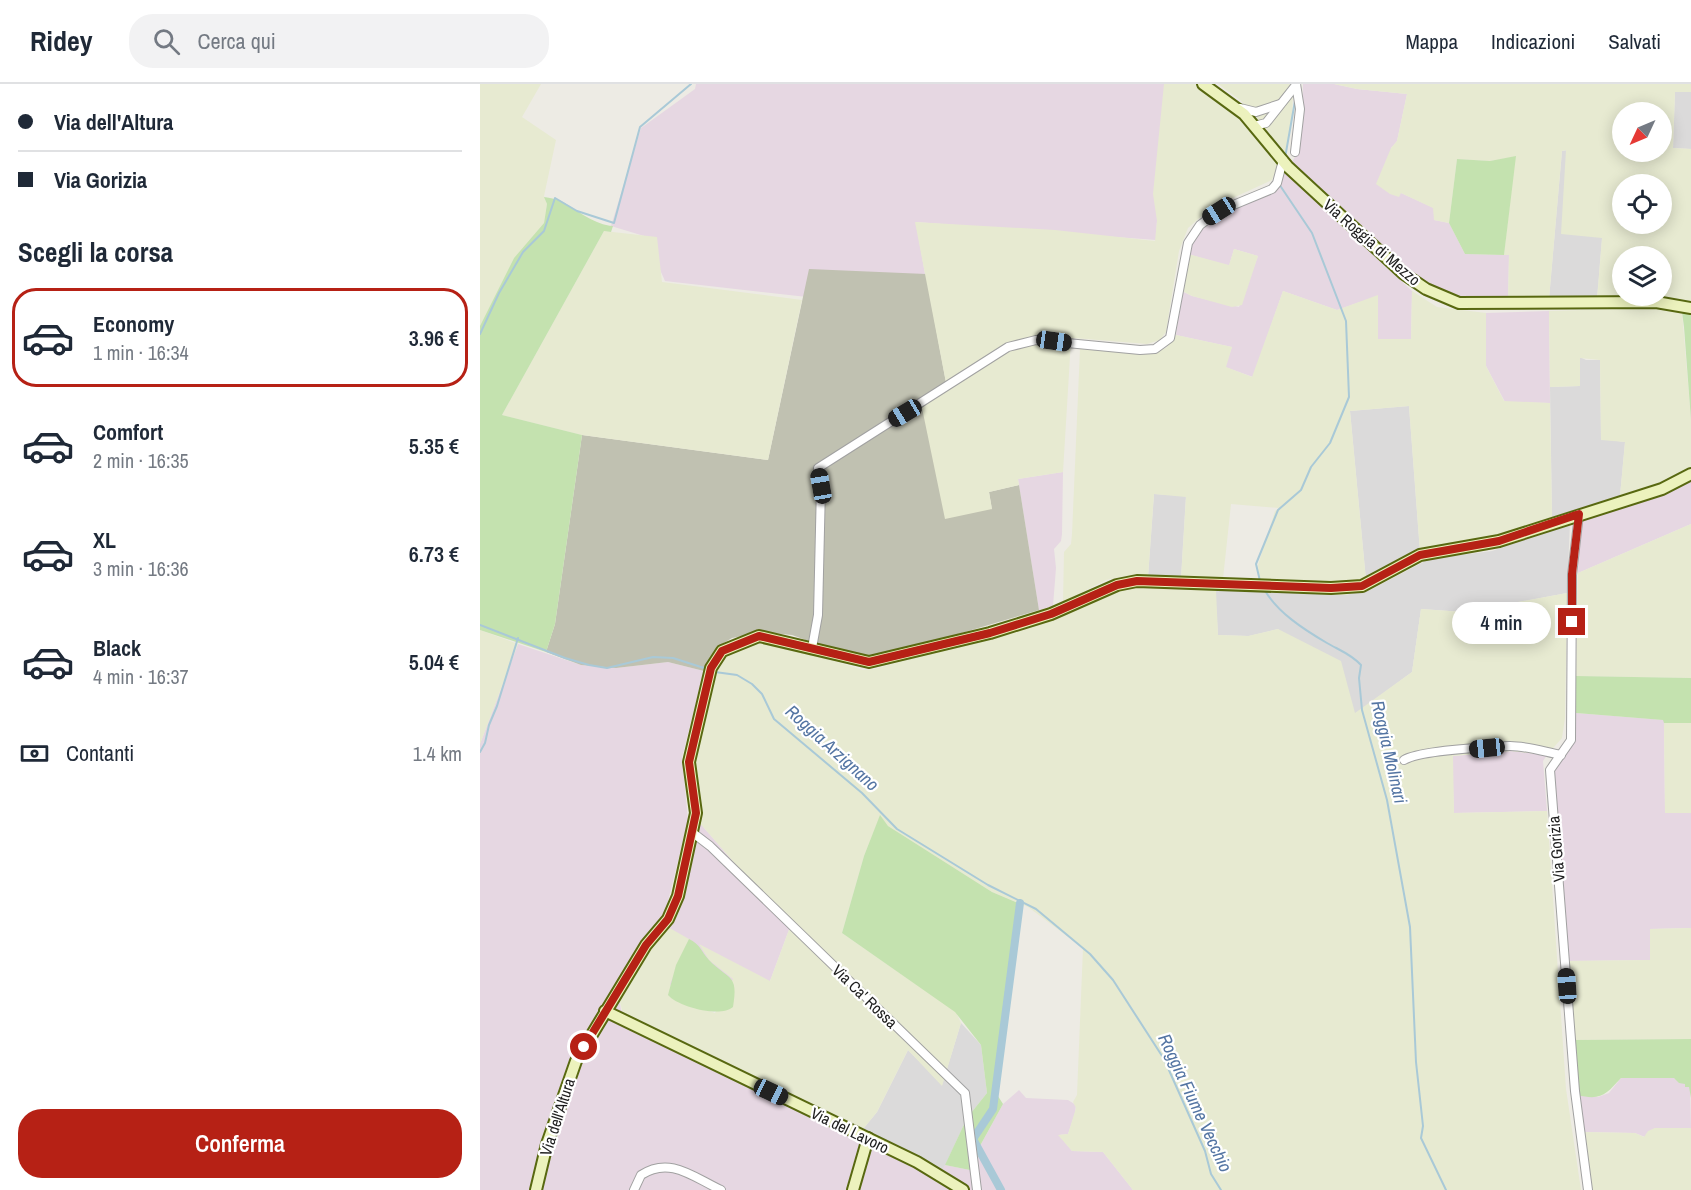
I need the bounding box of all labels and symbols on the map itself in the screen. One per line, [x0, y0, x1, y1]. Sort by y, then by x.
north arrow [1612, 102, 1672, 162]
car [1199, 194, 1239, 228]
street label: Via Roggia di Mezzo [1319, 194, 1425, 290]
car [1035, 330, 1073, 352]
car [885, 396, 925, 430]
car [809, 467, 833, 505]
callout: 4 min [1452, 601, 1551, 643]
route end [1558, 608, 1585, 635]
water label: Roggia Molinari [1365, 698, 1413, 806]
water label: Roggia Arzignano [780, 699, 885, 796]
car [1468, 737, 1506, 759]
street label: Via Gorizia [1542, 814, 1570, 883]
street label: Via Ca' Rossa [827, 959, 903, 1033]
car [1557, 967, 1577, 1005]
water label: Roggia Fiume Vecchio [1152, 1030, 1238, 1176]
route start [570, 1033, 597, 1060]
street label: Via dell'Altura [534, 1075, 580, 1159]
car [751, 1076, 791, 1108]
street label: Via del Lavoro [807, 1102, 893, 1158]

